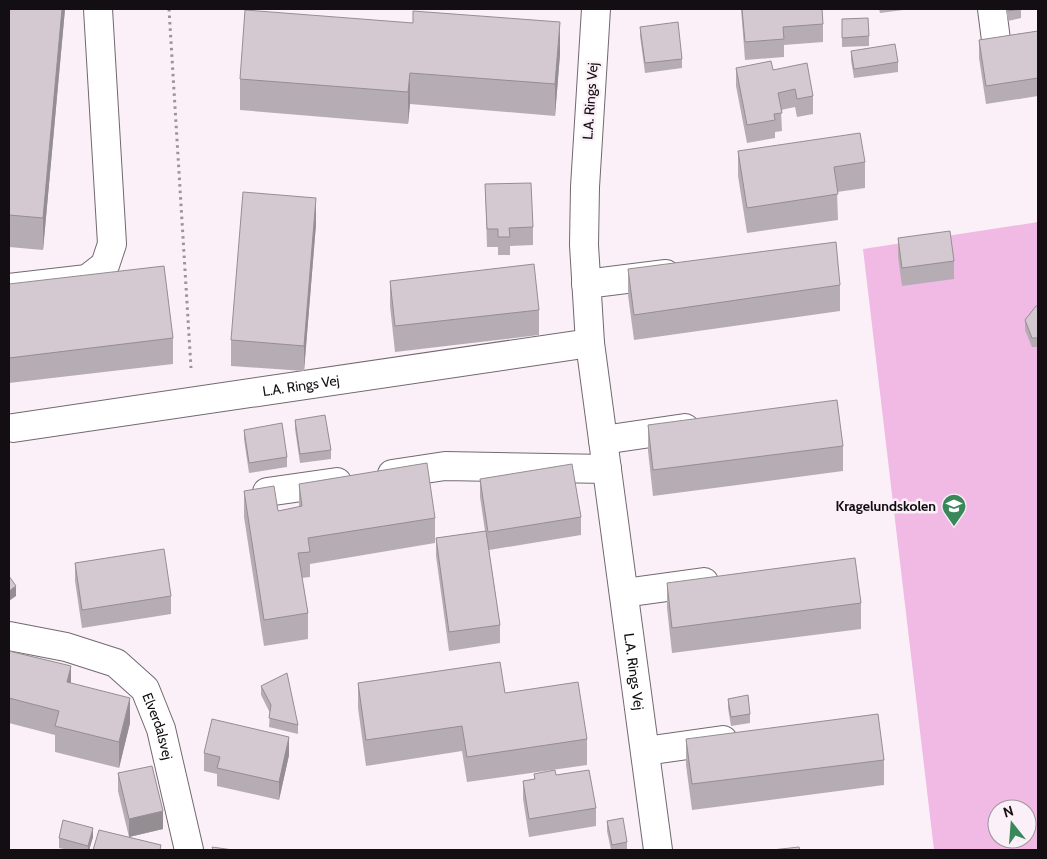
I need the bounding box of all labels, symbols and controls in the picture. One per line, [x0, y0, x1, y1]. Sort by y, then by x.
street label: L.A. Rings Vej [578, 62, 602, 140]
street label: L.A. Rings Vej [261, 371, 341, 400]
school or university icon: Kragelundskolen [941, 493, 967, 527]
place label: Kragelundskolen [836, 497, 936, 515]
street label: L.A. Rings Vej [620, 632, 648, 711]
street label: Elverdalsvej [138, 690, 177, 762]
north arrow [987, 799, 1037, 849]
text: N [1001, 802, 1016, 822]

